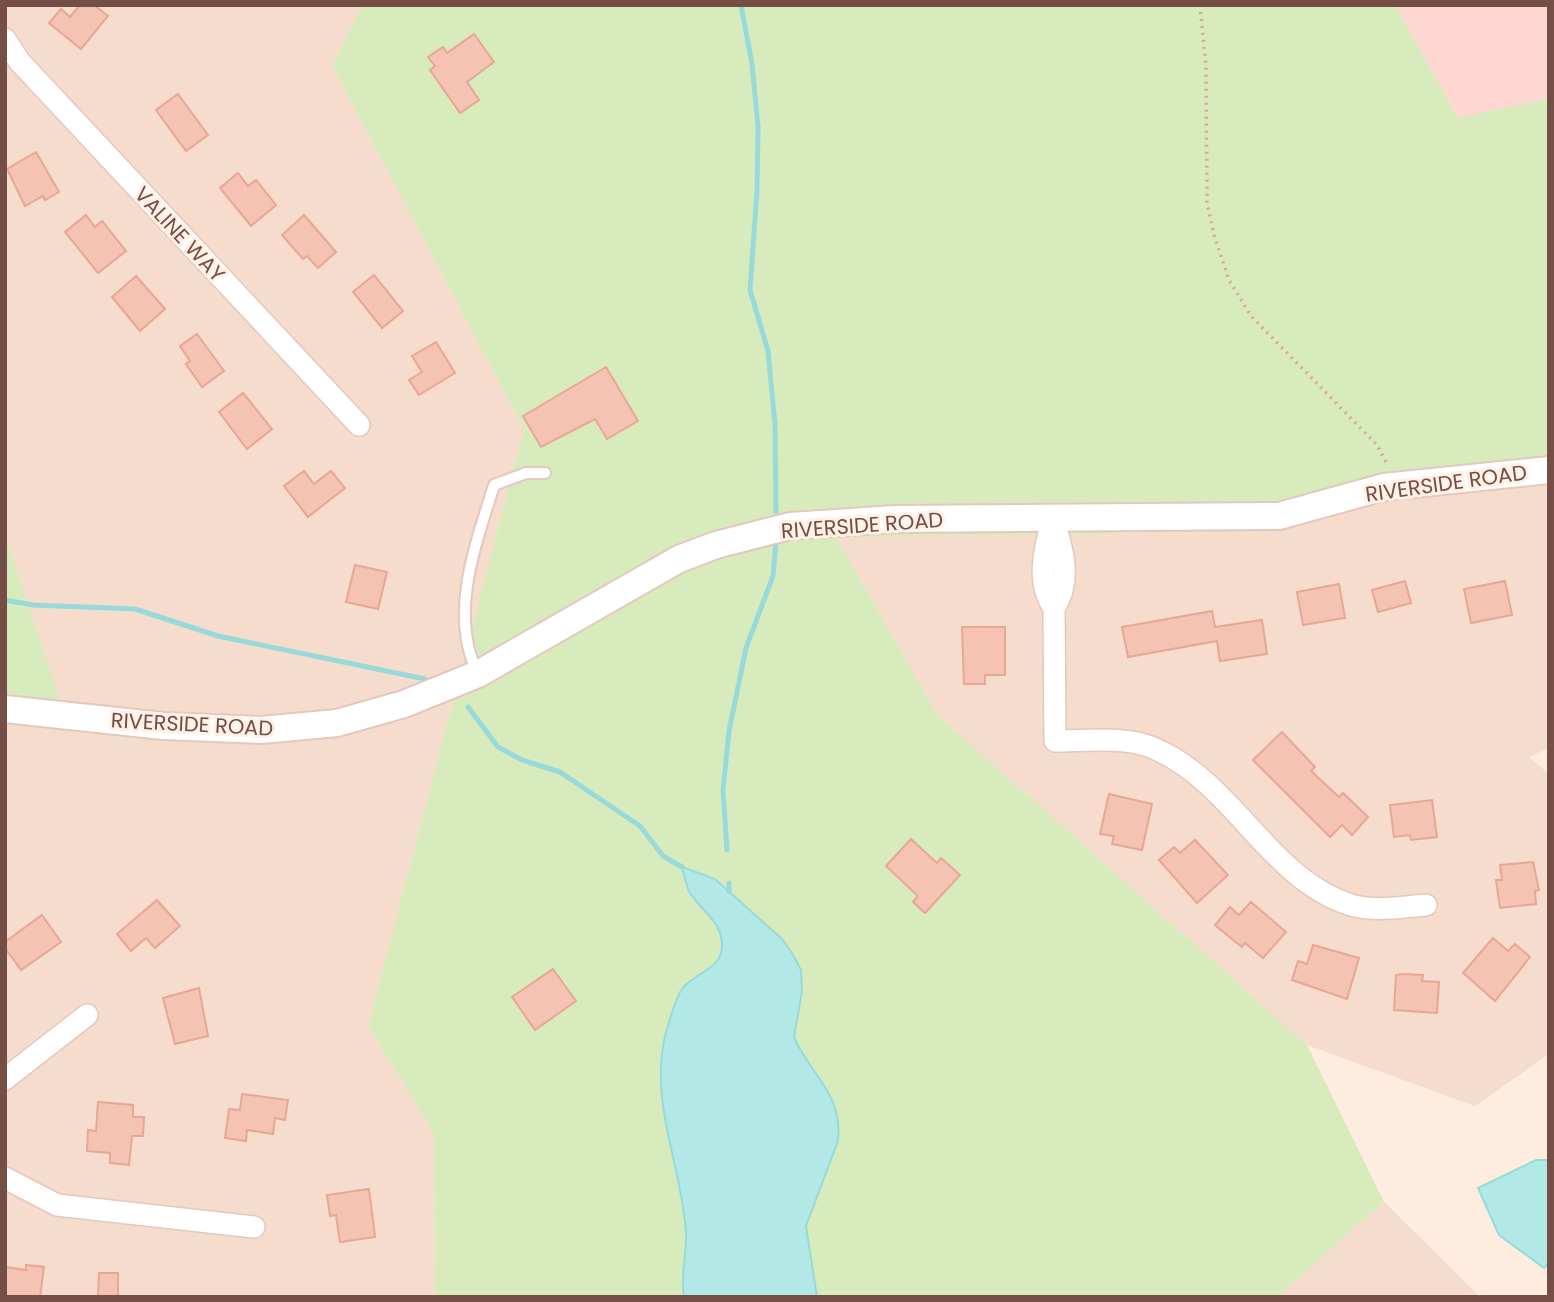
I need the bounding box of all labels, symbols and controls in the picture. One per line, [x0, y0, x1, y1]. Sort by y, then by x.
street label: VALINE WAY [128, 180, 232, 288]
street label: RIVERSIDE ROAD [1363, 457, 1529, 509]
street label: RIVERSIDE ROAD [780, 505, 944, 545]
street label: RIVERSIDE ROAD [110, 705, 274, 743]

